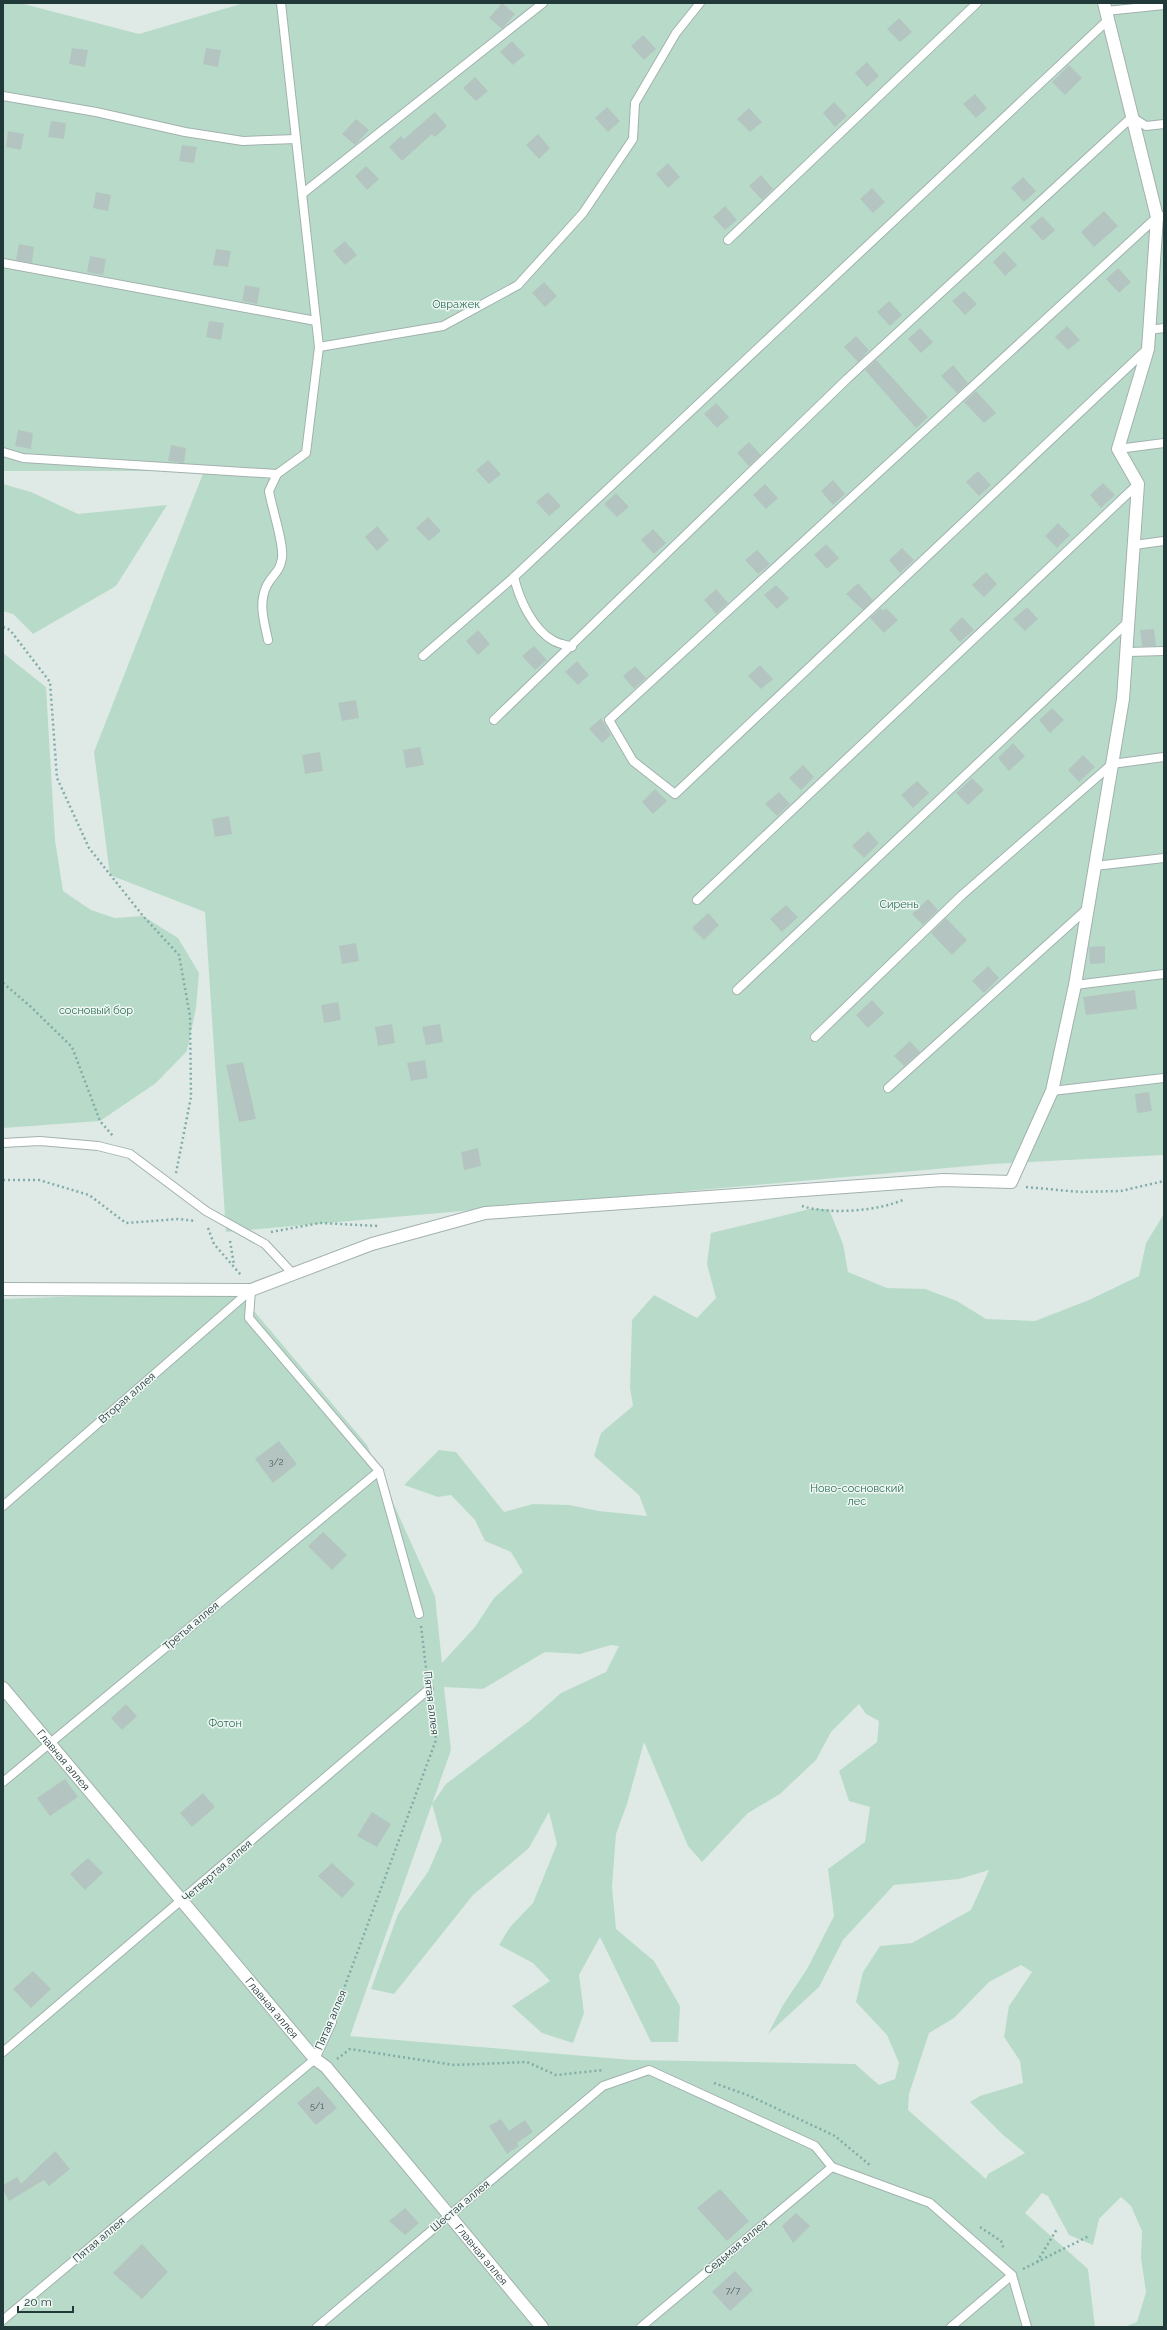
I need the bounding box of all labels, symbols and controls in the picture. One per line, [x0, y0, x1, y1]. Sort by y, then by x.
park label: Овражек [432, 298, 480, 311]
park label: Сирень [879, 898, 919, 911]
park label: сосновый бор [59, 1004, 133, 1017]
street label: Вторая аллея [96, 1370, 158, 1426]
house number: 3/2 [269, 1457, 284, 1467]
park label: Ново-сосновский лес [810, 1482, 904, 1508]
street label: Третья аллея [160, 1599, 222, 1653]
street label: Пятая аллея [421, 1670, 441, 1736]
park label: Фотон [208, 1717, 242, 1730]
street label: Главная аллея [34, 1727, 93, 1793]
street label: Четвертая аллея [179, 1837, 255, 1905]
street label: Главная аллея [243, 1975, 301, 2041]
street label: Пятая аллея [313, 1988, 349, 2052]
house number: 5/1 [310, 2101, 324, 2111]
street label: Шестая аллея [428, 2177, 492, 2235]
street label: Пятая аллея [70, 2214, 128, 2266]
street label: Седьмая аллея [702, 2217, 770, 2277]
street label: Главная аллея [453, 2221, 511, 2288]
house number: 7/7 [726, 2286, 740, 2296]
scale bar [18, 2288, 73, 2314]
text: 20 m [24, 2295, 52, 2309]

